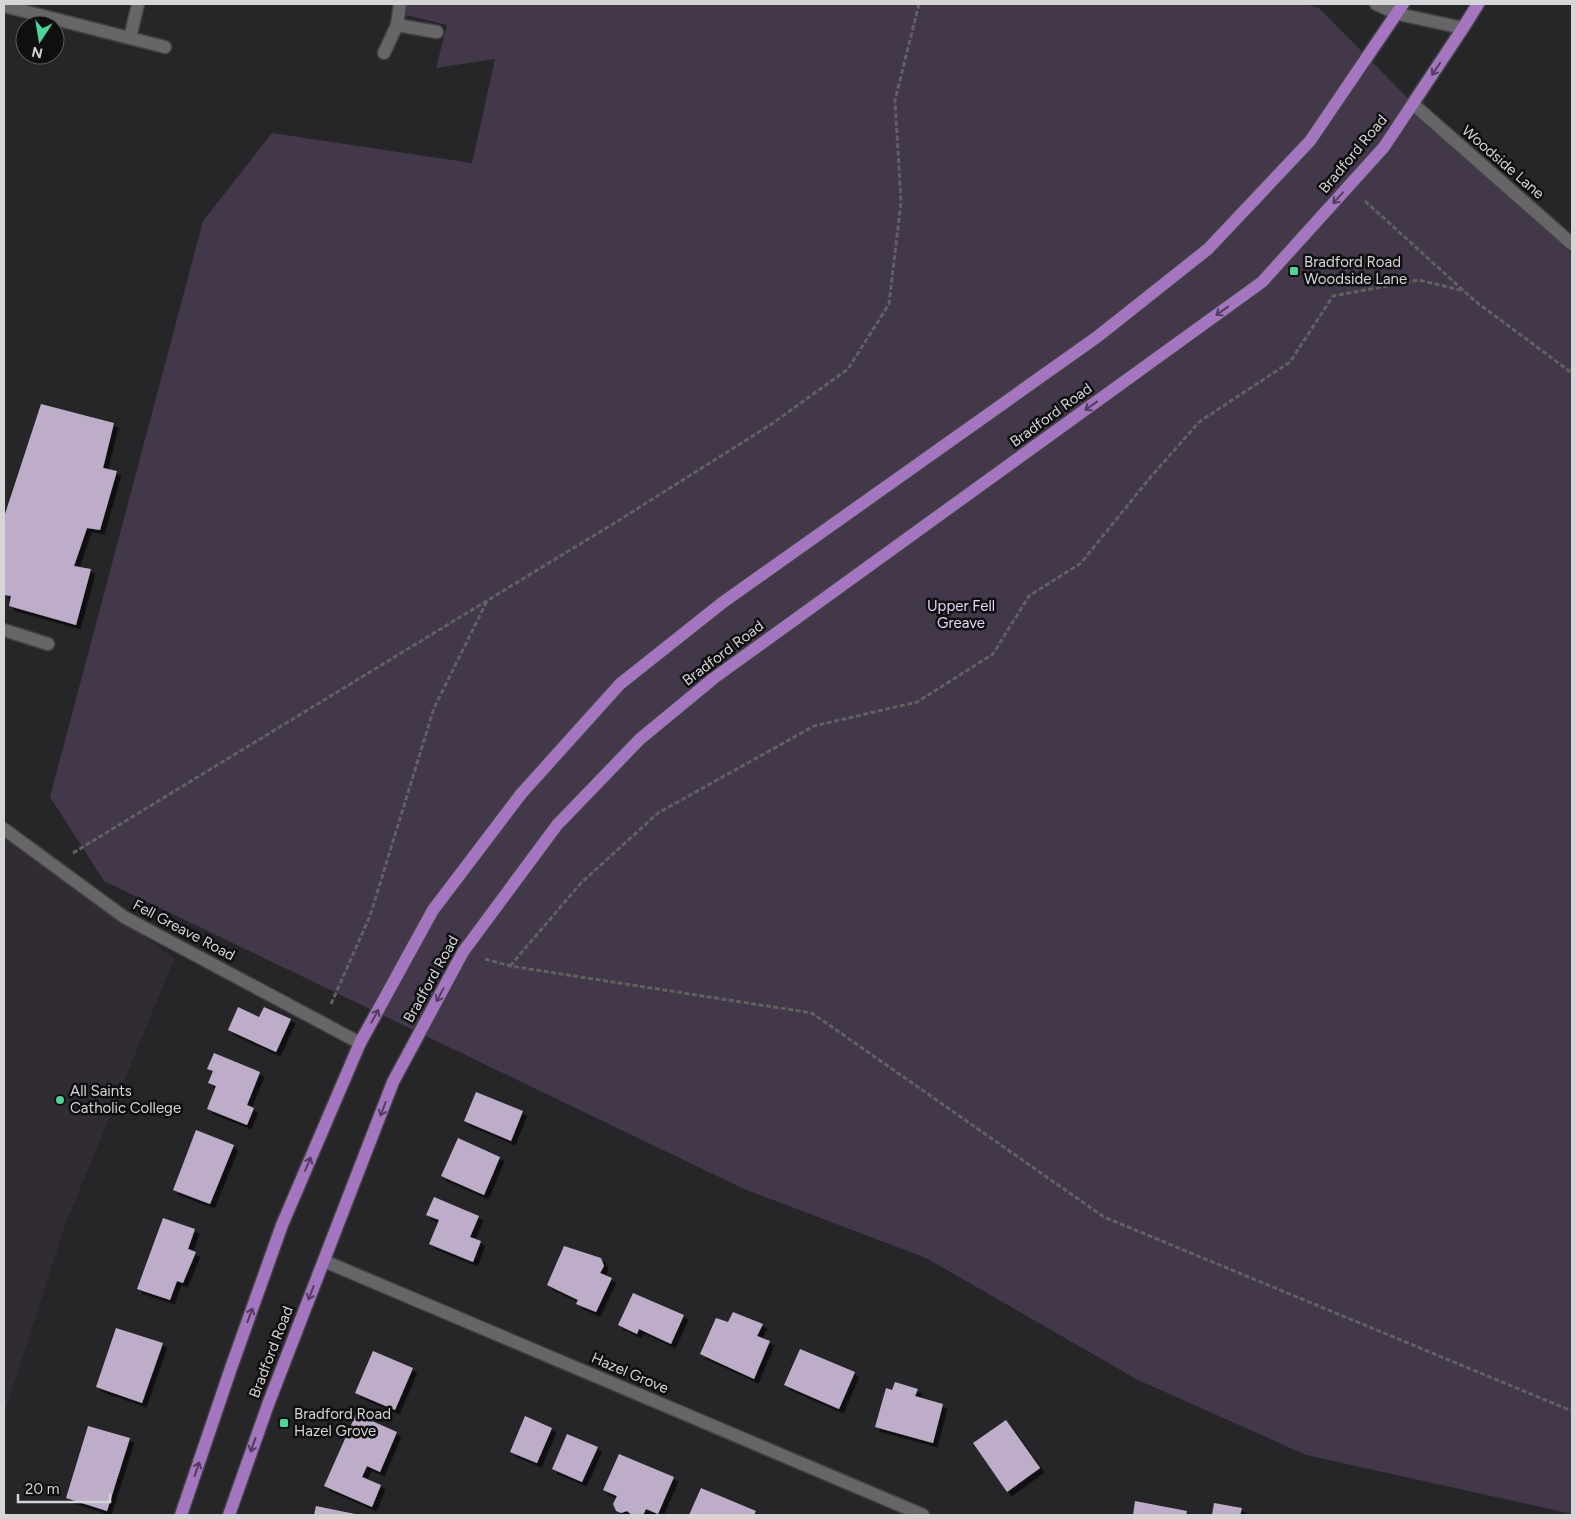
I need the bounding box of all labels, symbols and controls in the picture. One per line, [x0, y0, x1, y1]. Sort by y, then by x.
north arrow [15, 15, 65, 65]
text: N [30, 43, 44, 62]
one-way arrow [1431, 62, 1442, 76]
street label: Bradford Road [1315, 111, 1391, 197]
street label: Woodside Lane [1458, 121, 1548, 203]
one-way arrow [1332, 191, 1344, 204]
place label: Bradford Road Woodside Lane [1304, 253, 1407, 288]
marker: Bradford Road Woodside Lane [1288, 265, 1300, 277]
one-way arrow [1215, 306, 1229, 316]
street label: Bradford Road [1006, 379, 1096, 451]
one-way arrow [1084, 401, 1098, 411]
park label: Upper Fell Greave [927, 597, 995, 632]
street label: Bradford Road [679, 617, 767, 689]
street label: Fell Greave Road [130, 896, 238, 964]
street label: Bradford Road [400, 932, 462, 1026]
one-way arrow [435, 988, 445, 1003]
one-way arrow [371, 1009, 380, 1024]
place label: All Saints Catholic College [70, 1082, 181, 1117]
marker: All Saints Catholic College [54, 1094, 66, 1106]
one-way arrow [377, 1101, 387, 1116]
one-way arrow [304, 1157, 314, 1172]
one-way arrow [306, 1285, 315, 1300]
street label: Bradford Road [245, 1304, 297, 1400]
one-way arrow [246, 1308, 255, 1324]
street label: Hazel Grove [589, 1349, 671, 1397]
place label: Bradford Road Hazel Grove [294, 1405, 391, 1440]
marker: Bradford Road Hazel Grove [278, 1417, 290, 1429]
one-way arrow [248, 1437, 258, 1453]
one-way arrow [192, 1461, 202, 1477]
scale bar [18, 1472, 110, 1504]
text: 20 m [25, 1480, 59, 1498]

